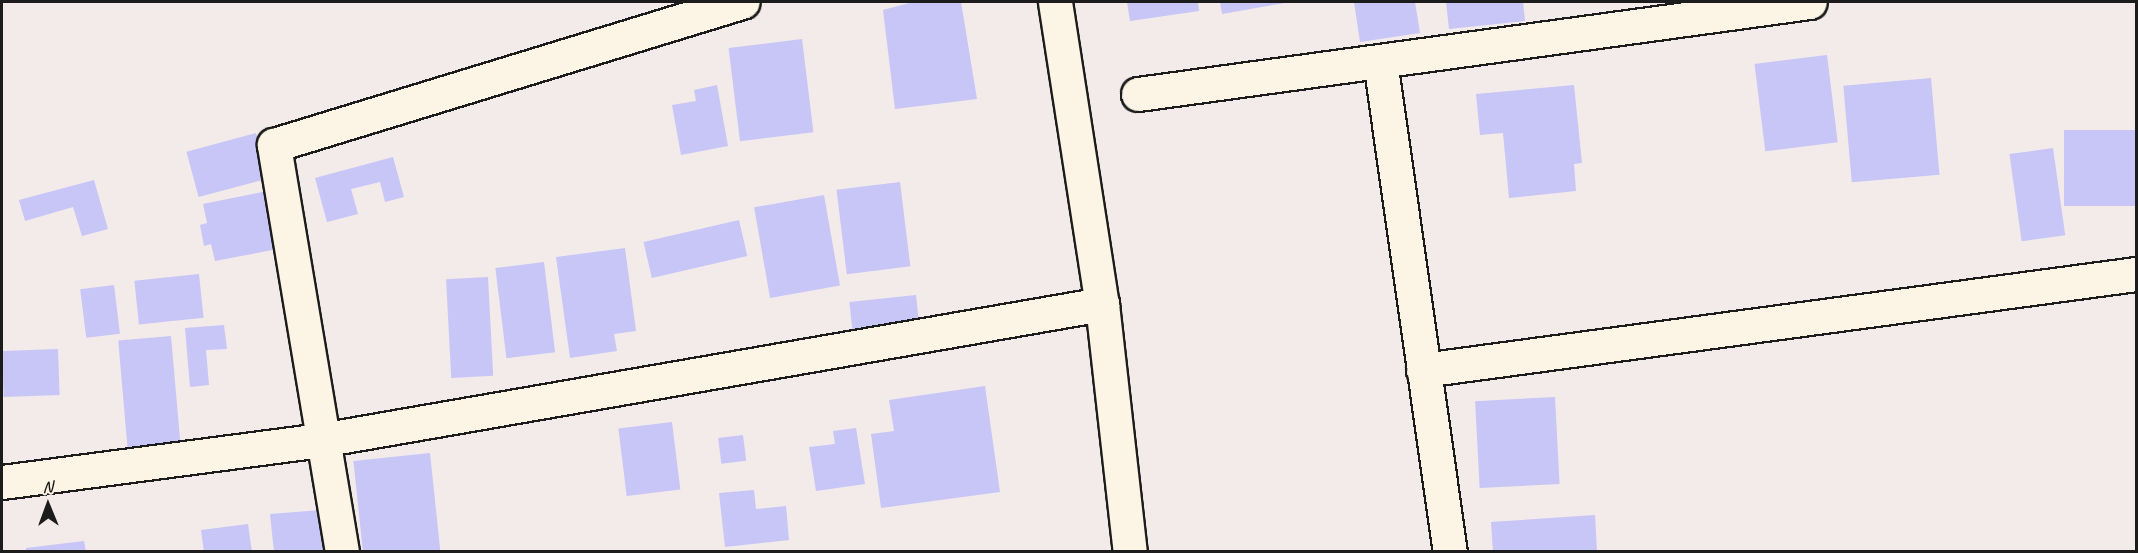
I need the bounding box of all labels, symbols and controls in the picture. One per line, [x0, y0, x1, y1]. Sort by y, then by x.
north arrow [18, 475, 78, 535]
text: N [43, 477, 53, 497]

